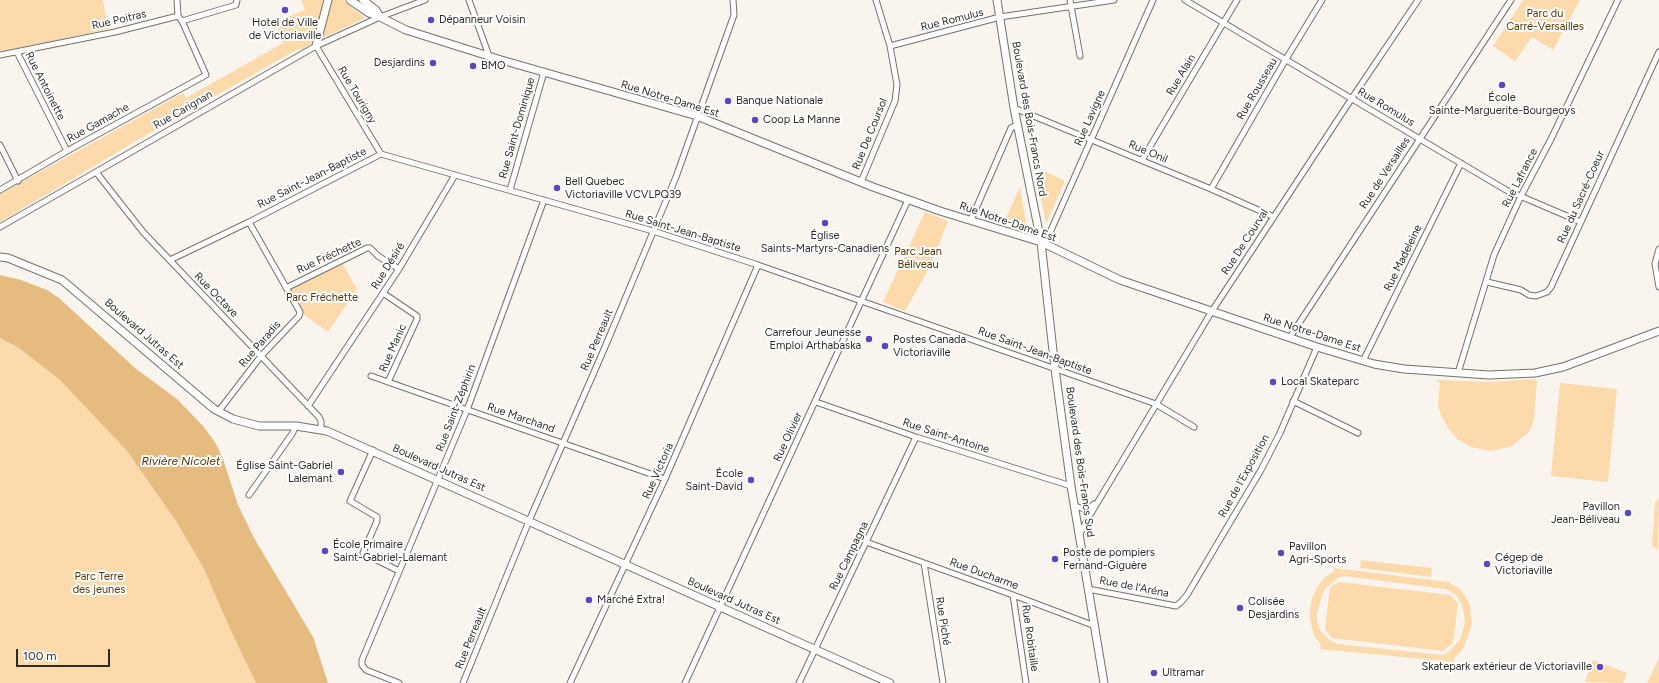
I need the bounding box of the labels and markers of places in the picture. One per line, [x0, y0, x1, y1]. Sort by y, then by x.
marker: Hotel de Ville de Victoriaville [280, 5, 290, 15]
place label: Dépanneur Voisin [439, 13, 525, 27]
marker: Dépanneur Voisin [426, 15, 436, 25]
place label: Hotel de Ville de Victoriaville [249, 16, 321, 42]
place label: Desjardins [374, 56, 425, 70]
marker: Desjardins [428, 58, 438, 68]
place label: BMO [481, 59, 506, 73]
marker: BMO [468, 61, 478, 71]
marker: École Sainte-Marguerite-Bourgeoys [1497, 80, 1507, 90]
place label: École Sainte-Marguerite-Bourgeoys [1429, 91, 1575, 117]
place label: Banque Nationale [736, 94, 823, 108]
marker: Banque Nationale [723, 96, 733, 106]
place label: Coop La Manne [763, 113, 840, 127]
marker: Coop La Manne [750, 115, 760, 125]
place label: Bell Quebec Victoriaville VCVLPQ39 [565, 175, 681, 201]
marker: Bell Quebec Victoriaville VCVLPQ39 [552, 183, 562, 193]
marker: Église Saints-Martyrs-Canadiens [820, 218, 830, 228]
place label: Église Saints-Martyrs-Canadiens [761, 229, 889, 255]
place label: Carrefour Jeunesse Emploi Arthabaska [765, 326, 861, 352]
place label: Postes Canada Victoriaville [893, 333, 966, 359]
marker: Carrefour Jeunesse Emploi Arthabaska [864, 334, 874, 344]
marker: Postes Canada Victoriaville [880, 341, 890, 351]
place label: Local Skateparc [1281, 375, 1359, 389]
marker: Local Skateparc [1268, 377, 1278, 387]
place label: Église Saint-Gabriel Lalemant [236, 459, 333, 485]
marker: Église Saint-Gabriel Lalemant [336, 467, 346, 477]
place label: École Saint-David [685, 467, 743, 493]
marker: École Saint-David [746, 475, 756, 485]
place label: Pavillon Jean-Béliveau [1551, 500, 1620, 526]
marker: Pavillon Jean-Béliveau [1623, 508, 1633, 518]
place label: École Primaire Saint-Gabriel-Lalemant [333, 538, 448, 564]
place label: Pavillon Agri-Sports [1289, 540, 1346, 566]
marker: École Primaire Saint-Gabriel-Lalemant [320, 546, 330, 556]
place label: Poste de pompiers Fernand-Giguère [1063, 546, 1155, 572]
marker: Pavillon Agri-Sports [1276, 548, 1286, 558]
place label: Cégep de Victoriaville [1495, 551, 1553, 577]
marker: Poste de pompiers Fernand-Giguère [1050, 554, 1060, 564]
marker: Cégep de Victoriaville [1482, 559, 1492, 569]
place label: Marché Extra! [597, 593, 665, 607]
marker: Marché Extra! [584, 595, 594, 605]
place label: Colisée Desjardins [1248, 595, 1299, 621]
marker: Colisée Desjardins [1235, 603, 1245, 613]
place label: Skatepark extérieur de Victoriaville [1422, 660, 1592, 674]
marker: Skatepark extérieur de Victoriaville [1595, 662, 1605, 672]
place label: Ultramar [1162, 666, 1204, 680]
marker: Ultramar [1149, 668, 1159, 678]

